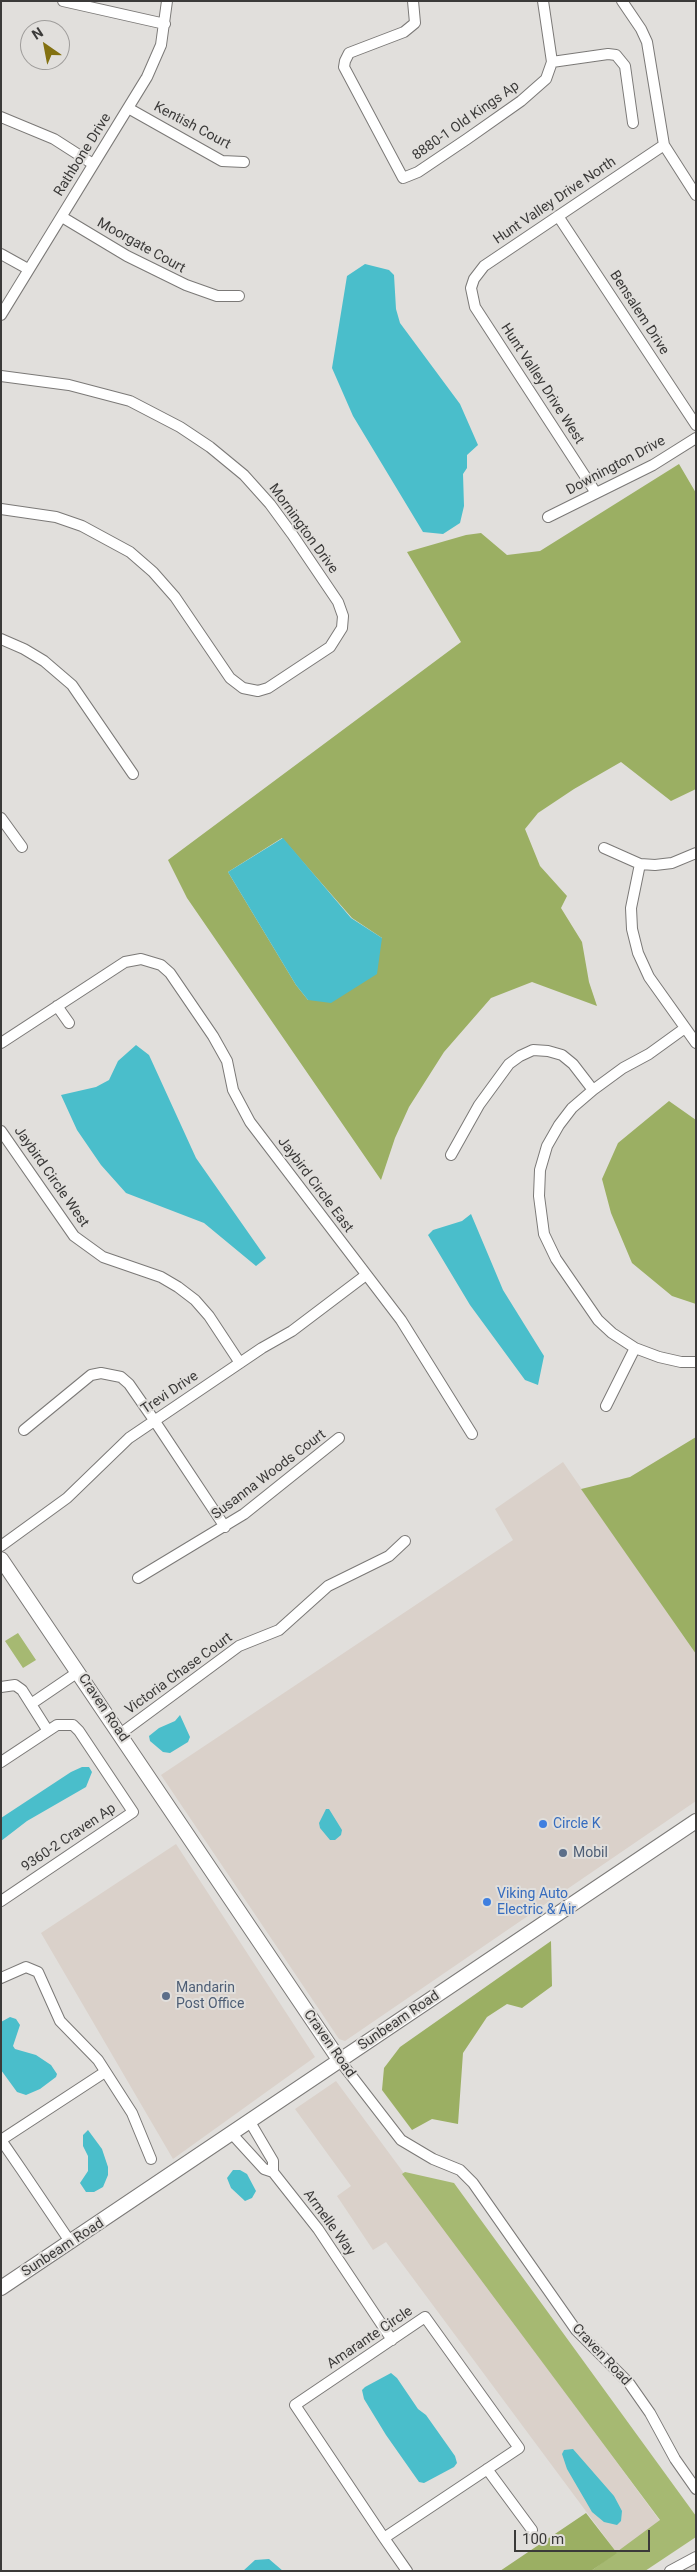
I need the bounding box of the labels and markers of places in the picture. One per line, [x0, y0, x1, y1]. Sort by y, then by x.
place label: Circle K [553, 1816, 601, 1832]
marker: Circle K [537, 1818, 549, 1830]
place label: Mobil [573, 1845, 608, 1861]
marker: Mobil [557, 1847, 569, 1859]
place label: Viking Auto Electric & Air [497, 1886, 576, 1918]
marker: Viking Auto Electric & Air [481, 1896, 493, 1908]
place label: Mandarin Post Office [176, 1980, 244, 2012]
marker: Mandarin Post Office [160, 1990, 172, 2002]

